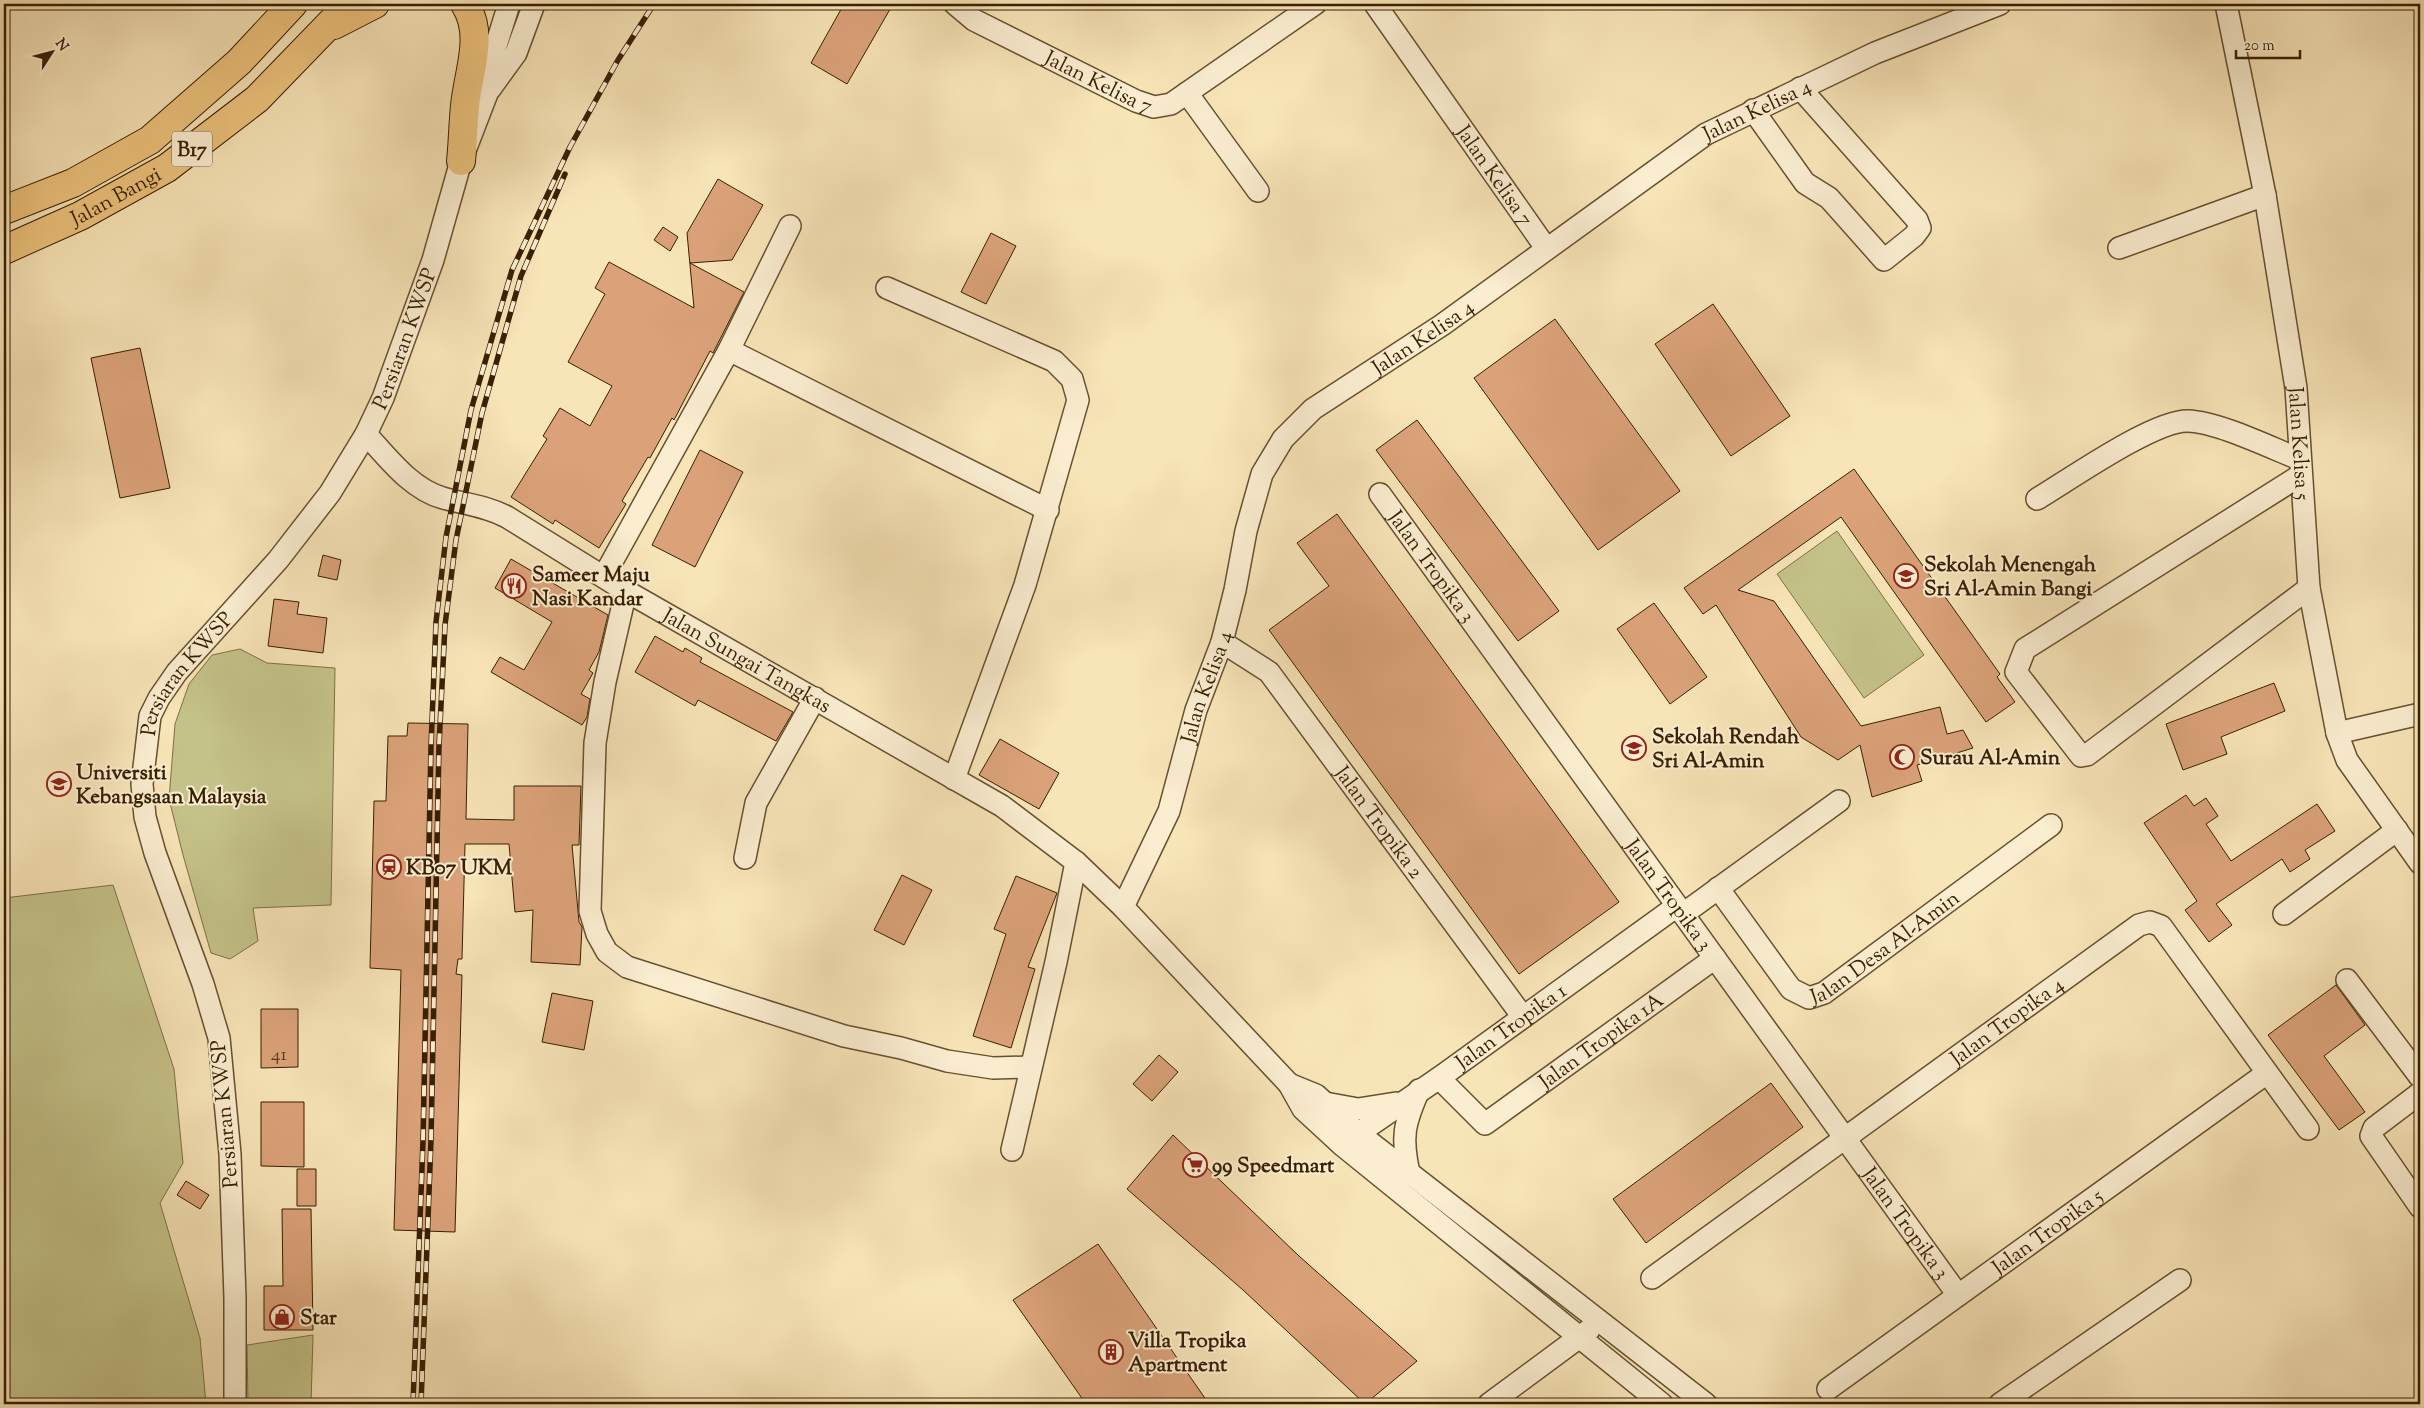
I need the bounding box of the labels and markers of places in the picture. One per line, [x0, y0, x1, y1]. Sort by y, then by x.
place label: Sekolah Menengah Sri Al-Amin Bangi [1924, 551, 2097, 605]
place label: Sameer Maju Nasi Kandar [532, 561, 651, 615]
school or university icon: Sekolah Menengah Sri Al-Amin Bangi [1893, 563, 1919, 589]
restaurant icon: Sameer Maju Nasi Kandar [501, 573, 527, 599]
place label: Sekolah Rendah Sri Al-Amin [1652, 723, 1800, 777]
school or university icon: Sekolah Rendah Sri Al-Amin [1621, 735, 1647, 761]
mosque icon: Surau Al-Amin [1889, 744, 1915, 770]
place label: Surau Al-Amin [1920, 744, 2061, 774]
place label: Universiti Kebangsaan Malaysia [76, 759, 267, 813]
school or university icon: Universiti Kebangsaan Malaysia [46, 771, 72, 797]
station icon: KB07 UKM [376, 854, 402, 880]
place label: KB07 UKM [406, 854, 513, 884]
supermarket icon: 99 Speedmart [1182, 1152, 1208, 1178]
place label: 99 Speedmart [1212, 1152, 1335, 1182]
shop icon: Star [269, 1304, 295, 1330]
place label: Star [300, 1304, 337, 1334]
place label: Villa Tropika Apartment [1128, 1327, 1247, 1381]
building icon: Villa Tropika Apartment [1098, 1339, 1124, 1365]

